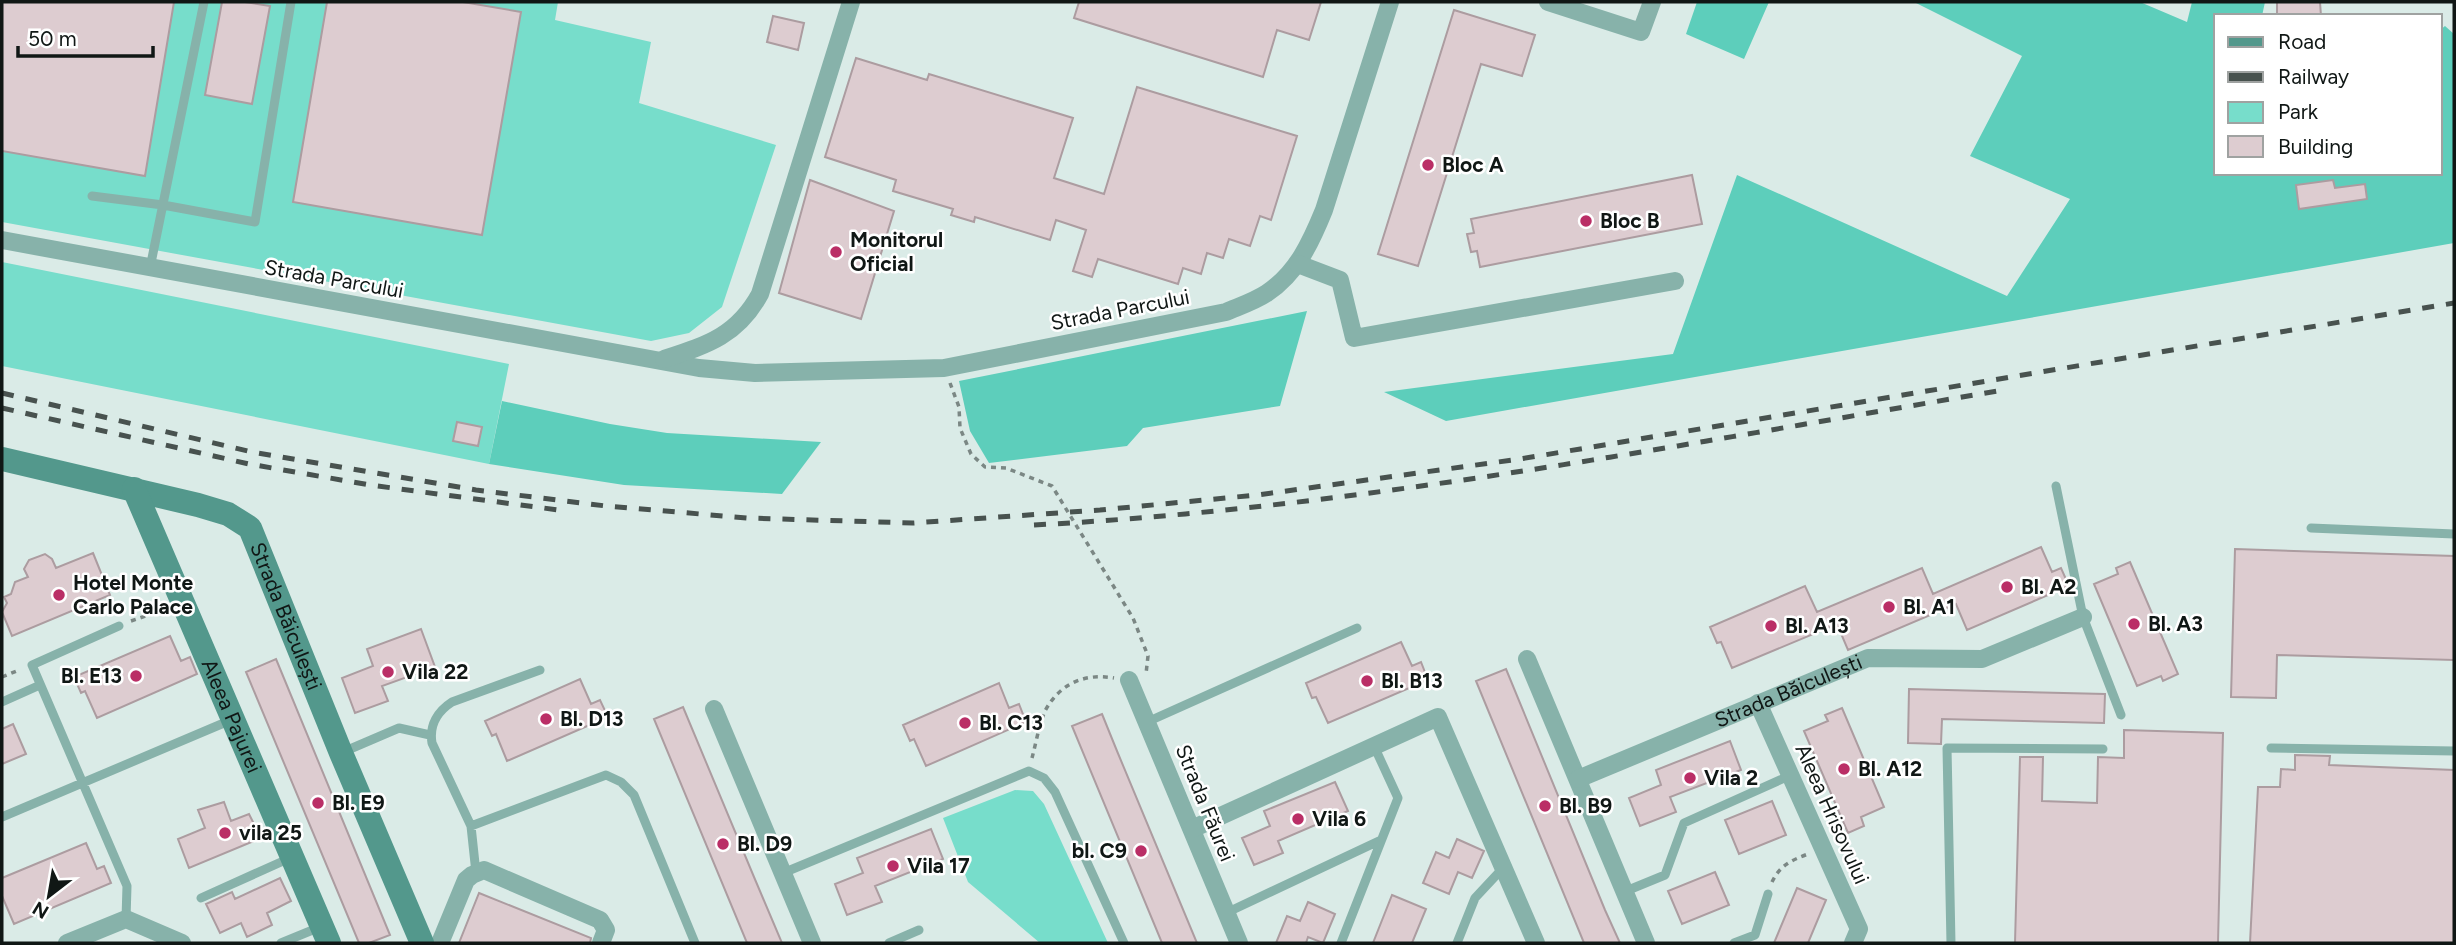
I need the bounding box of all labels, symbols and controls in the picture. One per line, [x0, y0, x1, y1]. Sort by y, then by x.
scale bar [18, 14, 152, 58]
legend [2214, 14, 2442, 175]
text: 50 m [28, 26, 77, 51]
text: Road [2278, 29, 2326, 54]
text: Railway [2278, 64, 2349, 89]
text: Park [2278, 99, 2319, 124]
text: Building [2278, 134, 2353, 159]
place label: Bloc A [1442, 152, 1504, 177]
marker: Bloc A [1420, 157, 1436, 173]
place label: Bloc B [1600, 208, 1660, 233]
marker: Bloc B [1578, 213, 1594, 229]
place label: Monitorul Oficial [850, 227, 943, 276]
marker: Monitorul Oficial [828, 244, 844, 260]
street label: Strada Parcului [263, 254, 406, 303]
street label: Strada Parcului [1048, 284, 1191, 335]
street label: Strada Băiculești [245, 539, 327, 694]
place label: Hotel Monte Carlo Palace [73, 570, 193, 619]
place label: Bl. A2 [2021, 574, 2076, 599]
marker: Bl. A2 [1999, 579, 2015, 595]
marker: Hotel Monte Carlo Palace [51, 587, 67, 603]
place label: Bl. A1 [1903, 594, 1955, 619]
marker: Bl. A1 [1881, 599, 1897, 615]
place label: Bl. A3 [2148, 611, 2203, 636]
place label: Bl. A13 [1785, 613, 1849, 638]
marker: Bl. A3 [2126, 616, 2142, 632]
marker: Bl. A13 [1763, 618, 1779, 634]
street label: Strada Băiculești [1711, 649, 1866, 733]
street label: Aleea Pajurei [197, 655, 267, 776]
place label: Vila 22 [402, 659, 468, 684]
place label: Bl. E13 [61, 663, 122, 688]
marker: Vila 22 [380, 664, 396, 680]
marker: Bl. E13 [128, 668, 144, 684]
place label: Bl. B13 [1381, 668, 1443, 693]
marker: Bl. B13 [1359, 673, 1375, 689]
place label: Bl. D13 [560, 706, 623, 731]
place label: Bl. C13 [979, 710, 1043, 735]
marker: Bl. D13 [538, 711, 554, 727]
marker: Bl. C13 [957, 715, 973, 731]
street label: Aleea Hrisovului [1790, 740, 1875, 888]
street label: Strada Făurei [1171, 741, 1240, 865]
place label: Bl. A12 [1858, 756, 1922, 781]
marker: Bl. A12 [1836, 761, 1852, 777]
place label: Vila 2 [1704, 765, 1758, 790]
marker: Vila 2 [1682, 770, 1698, 786]
place label: Bl. E9 [332, 790, 385, 815]
place label: Bl. B9 [1559, 793, 1612, 818]
marker: Bl. E9 [310, 795, 326, 811]
marker: Bl. B9 [1537, 798, 1553, 814]
place label: Vila 6 [1312, 806, 1366, 831]
marker: Vila 6 [1290, 811, 1306, 827]
place label: vila 25 [239, 820, 302, 845]
marker: vila 25 [217, 825, 233, 841]
place label: Bl. D9 [737, 831, 792, 856]
marker: Bl. D9 [715, 836, 731, 852]
place label: bl. C9 [1072, 838, 1127, 863]
marker: bl. C9 [1133, 843, 1149, 859]
place label: Vila 17 [907, 853, 970, 878]
marker: Vila 17 [885, 858, 901, 874]
north arrow [14, 861, 84, 931]
text: N [28, 897, 53, 924]

